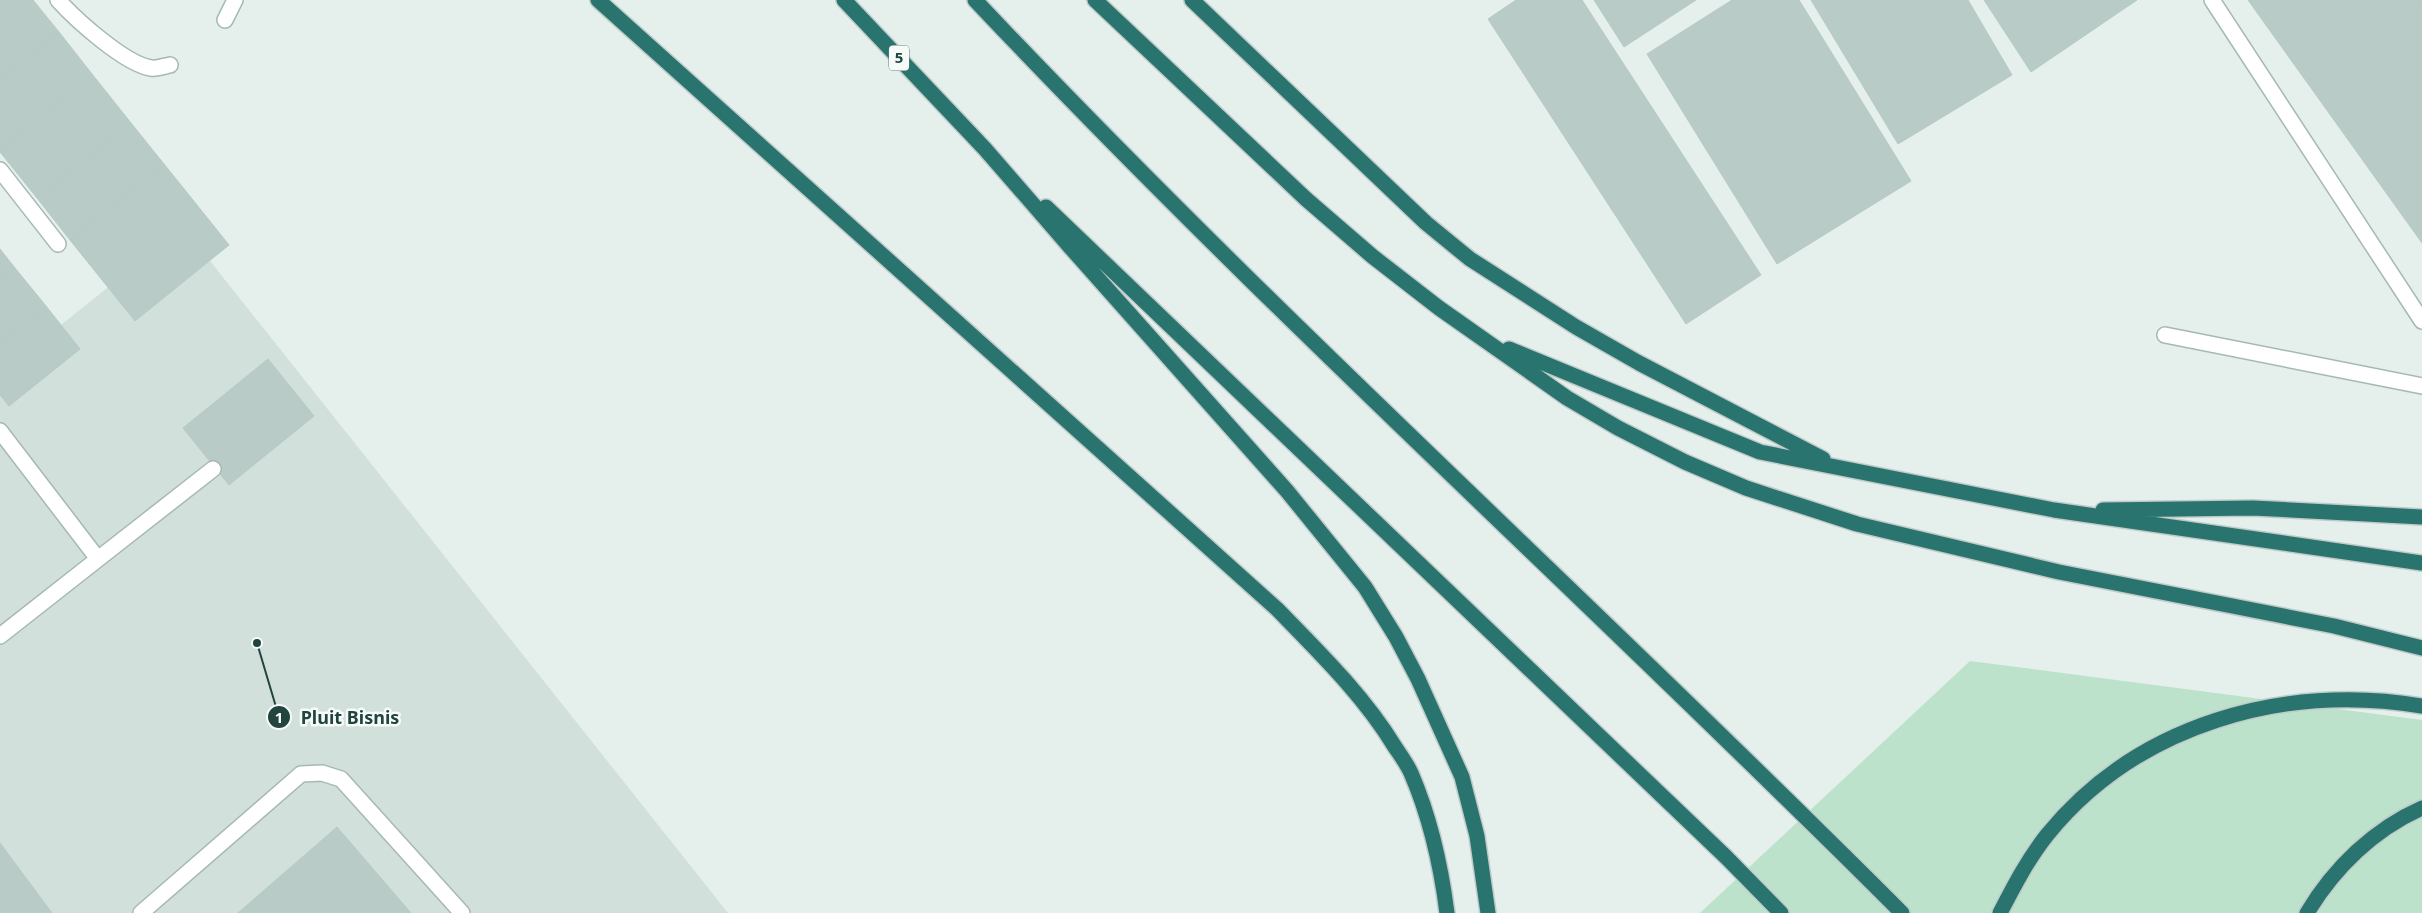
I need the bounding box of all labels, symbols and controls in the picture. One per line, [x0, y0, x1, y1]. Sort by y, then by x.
road number: 5 [889, 46, 909, 70]
callout: Pluit Bisnis [266, 701, 410, 734]
text: Pluit Bisnis [301, 705, 399, 729]
text: 1 [275, 707, 283, 727]

